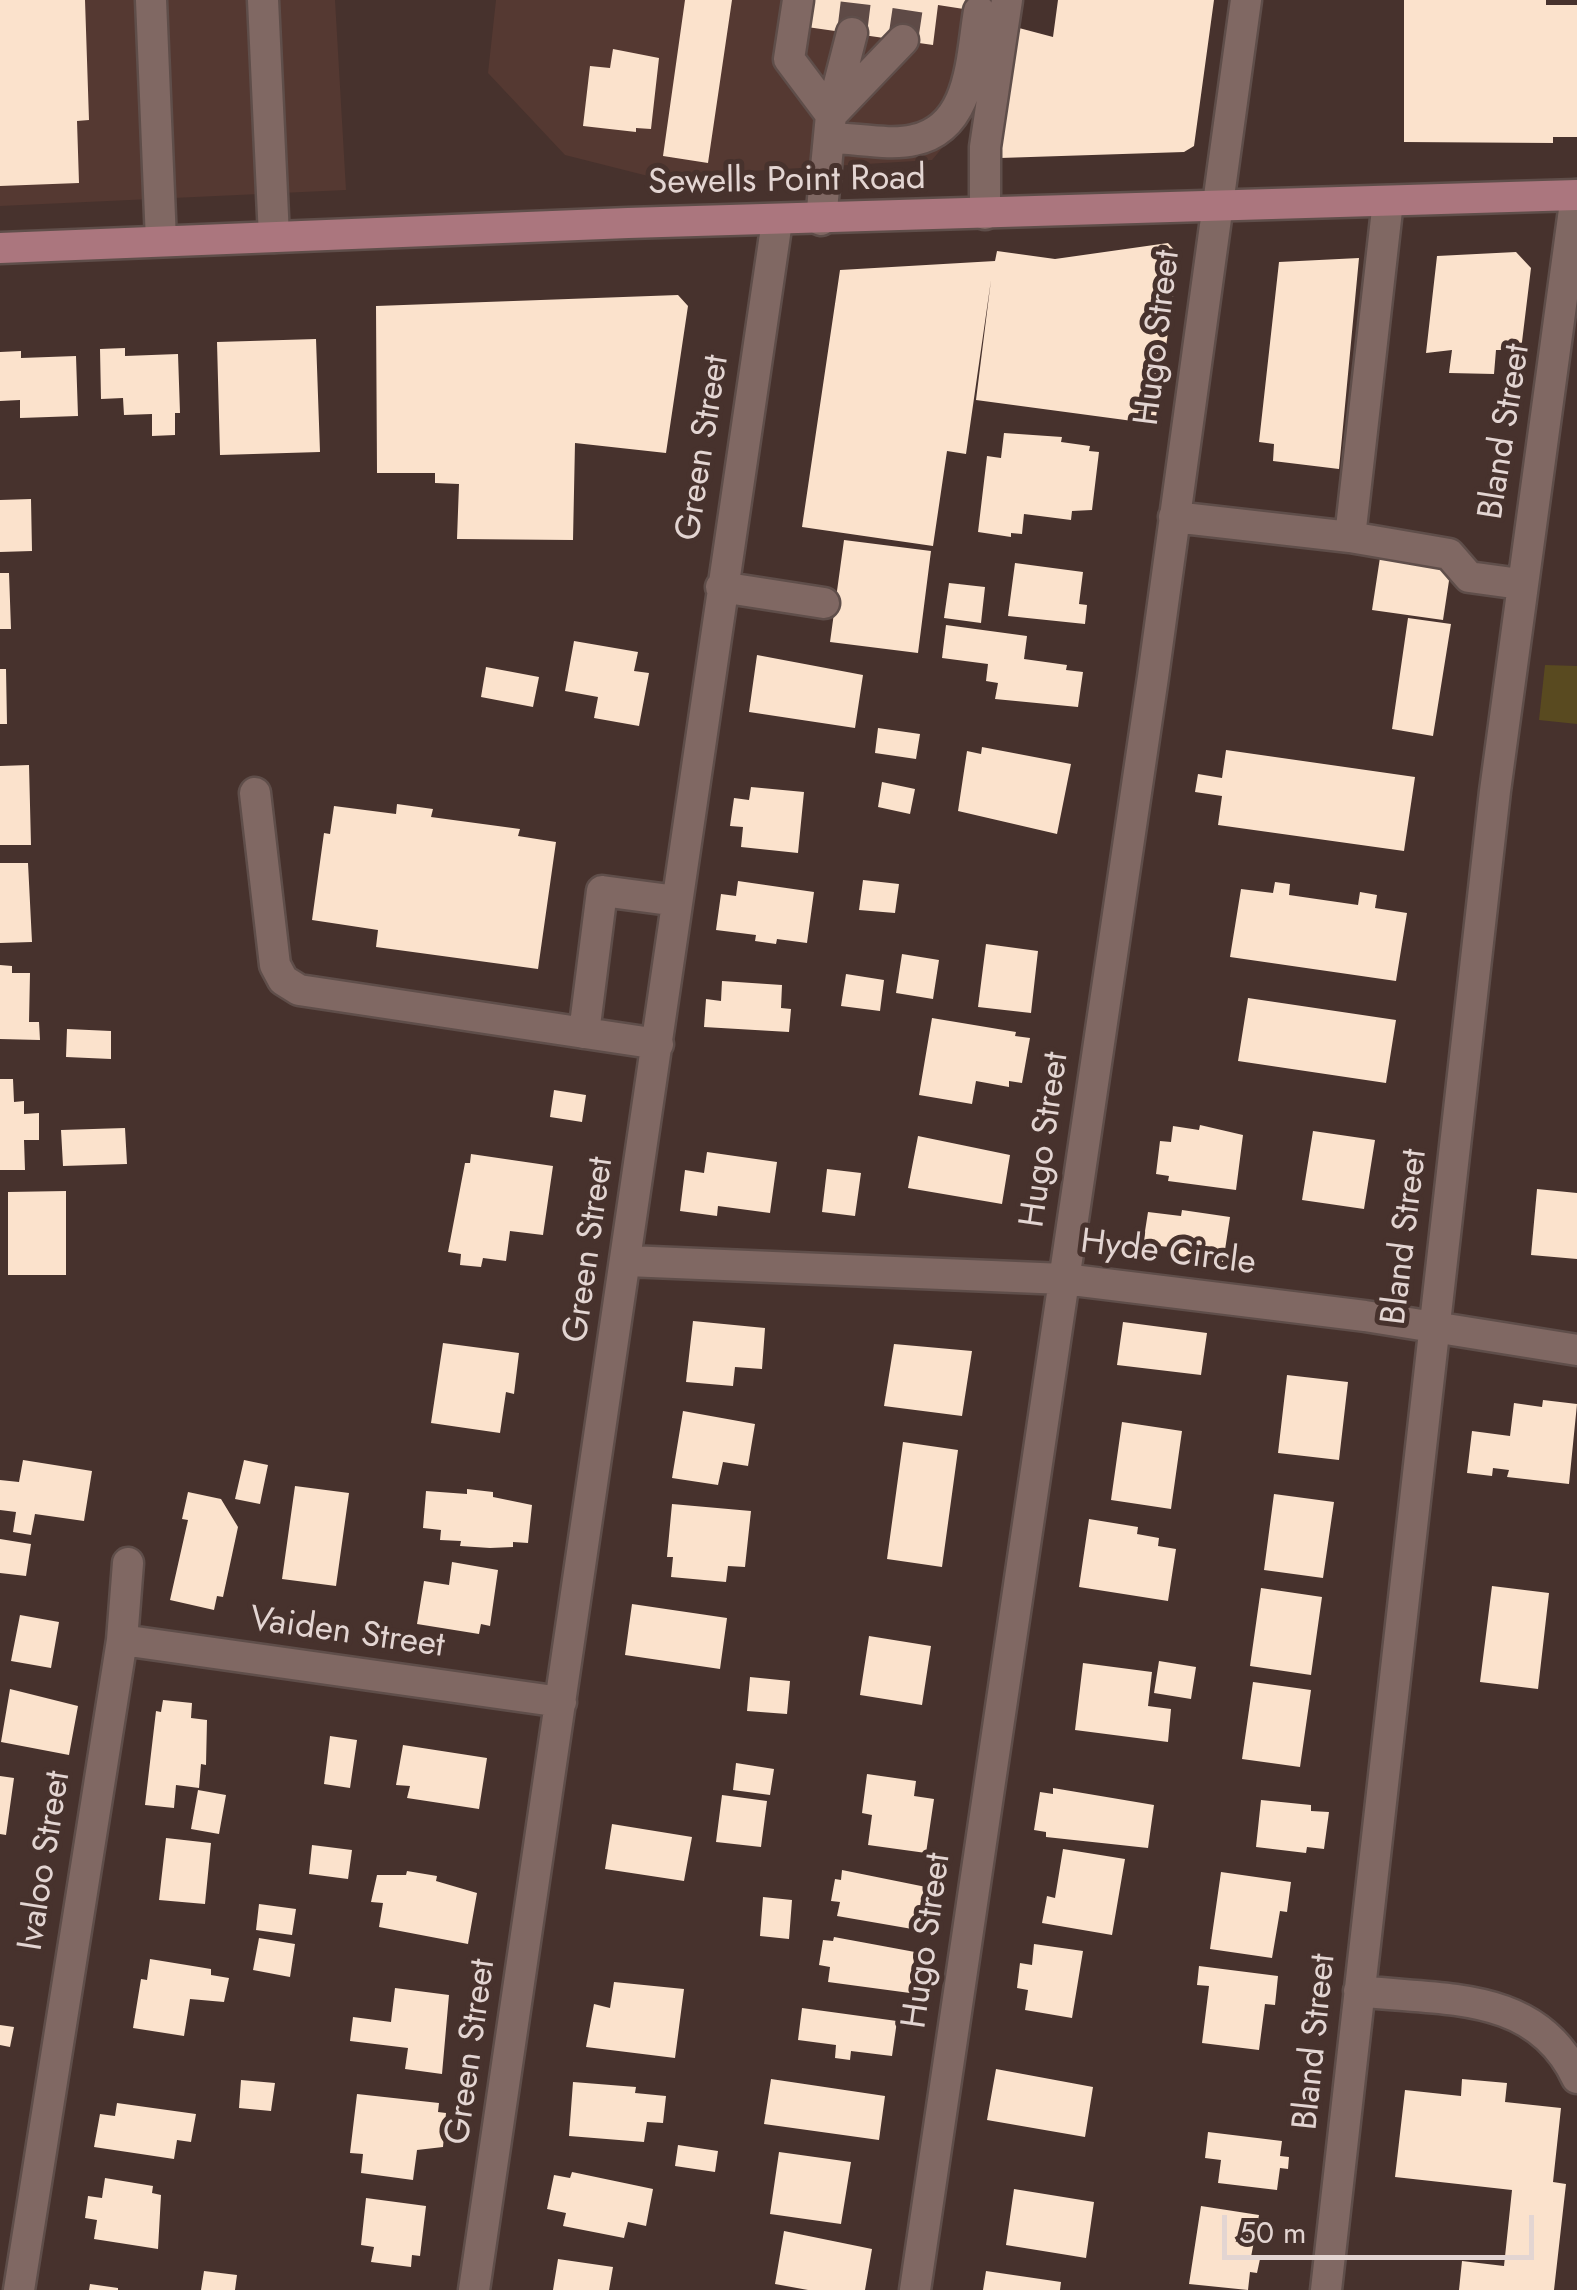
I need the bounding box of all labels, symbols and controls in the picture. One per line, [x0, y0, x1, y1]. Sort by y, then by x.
street label: Sewells Point Road [648, 159, 926, 205]
street label: Hugo Street [1127, 248, 1191, 428]
street label: Bland Street [1471, 341, 1541, 523]
street label: Green Street [669, 352, 739, 544]
street label: Hugo Street [1013, 1050, 1079, 1230]
street label: Bland Street [1374, 1147, 1438, 1327]
street label: Green Street [556, 1154, 624, 1346]
street label: Hyde Circle [1078, 1222, 1258, 1286]
street label: Vaiden Street [247, 1600, 447, 1668]
street label: Ivaloo Street [11, 1768, 81, 1954]
street label: Hugo Street [895, 1851, 961, 2031]
street label: Bland Street [1286, 1952, 1346, 2132]
street label: Green Street [438, 1956, 506, 2148]
scale bar [1227, 2195, 1540, 2257]
text: 50 m [1239, 2211, 1306, 2254]

